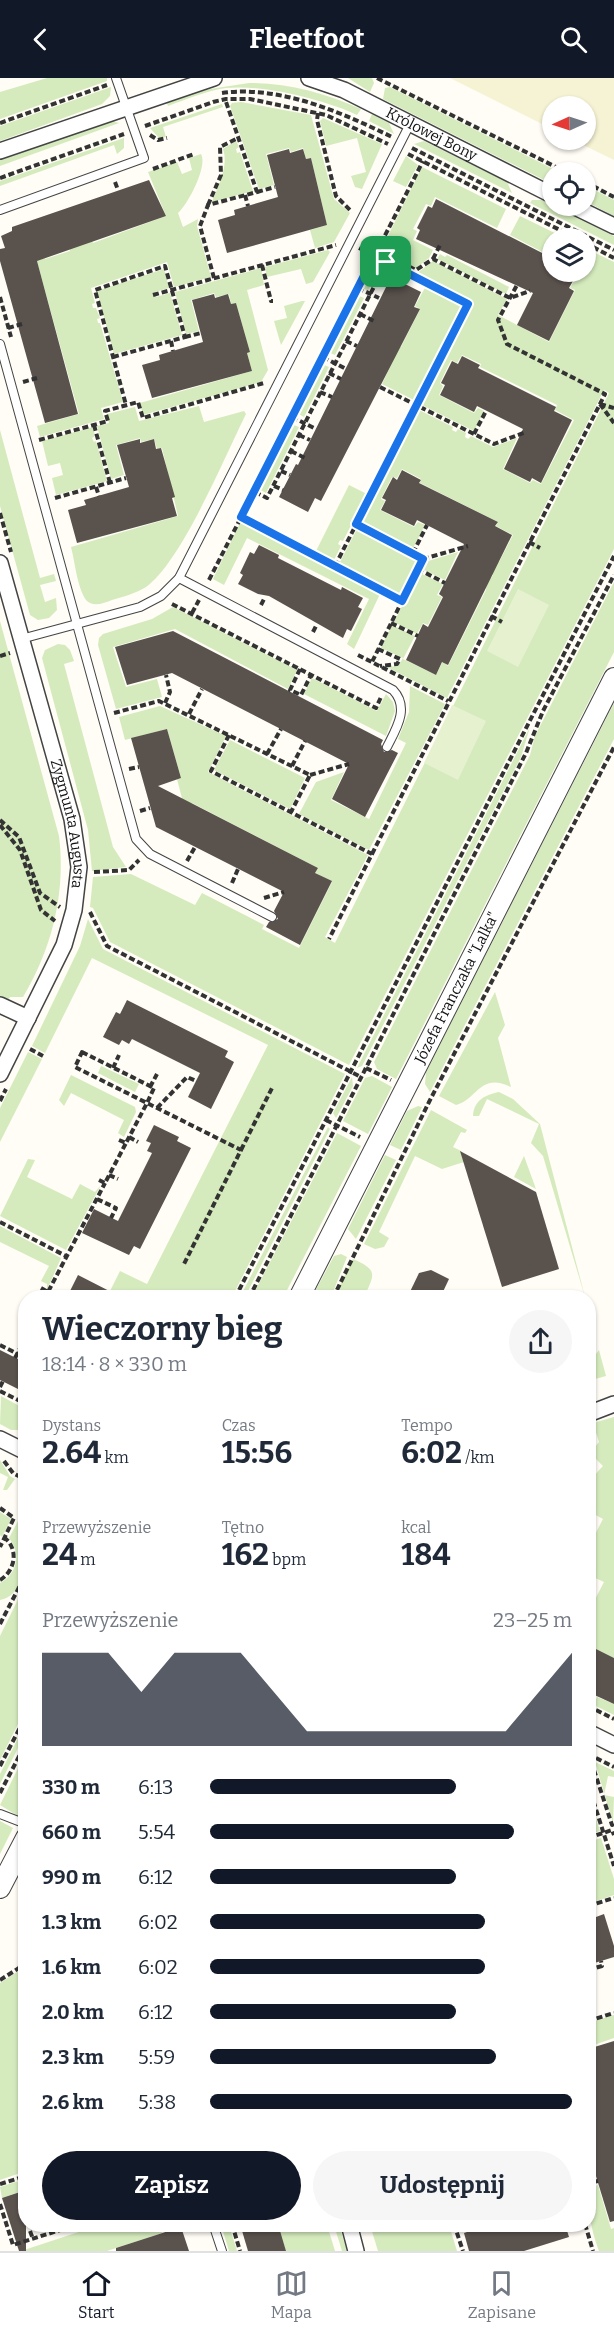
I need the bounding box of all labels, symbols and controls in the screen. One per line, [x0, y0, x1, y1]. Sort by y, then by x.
icon: back [24, 23, 57, 56]
text: Fleetfoot [249, 23, 365, 55]
icon: search [557, 23, 590, 56]
north arrow [542, 96, 596, 150]
map controls [542, 96, 596, 282]
street label: Królowej Bony [383, 104, 480, 165]
button: locate [542, 162, 596, 216]
button: layers [542, 228, 596, 282]
pin [360, 236, 411, 287]
icon: arrive [369, 245, 402, 278]
street label: Zygmunta Augusta [47, 757, 88, 890]
street label: Józefa Franczaka "Lalka" [410, 909, 503, 1067]
text: Wieczorny bieg [42, 1309, 283, 1349]
button: share [509, 1310, 572, 1373]
text: 18:14 · 8 × 330 m [42, 1352, 187, 1376]
text: Dystans [42, 1416, 101, 1435]
text: Czas [222, 1416, 256, 1435]
text: Tempo [401, 1416, 453, 1435]
text: 2.64 [42, 1435, 101, 1471]
text: 15:56 [222, 1435, 292, 1471]
text: 6:02 [401, 1435, 462, 1471]
text: km [101, 1448, 129, 1467]
text: /km [462, 1448, 495, 1467]
text: Przewyższenie [42, 1518, 151, 1537]
text: Tętno [222, 1518, 264, 1537]
text: kcal [401, 1518, 431, 1537]
text: 24 [42, 1537, 77, 1573]
text: 162 [222, 1537, 269, 1573]
text: 184 [401, 1537, 451, 1573]
text: m [77, 1550, 96, 1569]
text: bpm [269, 1550, 306, 1569]
text: Przewyższenie [42, 1608, 179, 1632]
text: 23–25 m [493, 1608, 572, 1632]
text: 330 m [42, 1775, 100, 1799]
text: 6:13 [138, 1775, 173, 1799]
text: 660 m [42, 1820, 101, 1844]
text: 5:54 [138, 1820, 175, 1844]
text: 990 m [42, 1865, 101, 1889]
text: 6:12 [138, 1865, 173, 1889]
text: 1.3 km [42, 1910, 101, 1934]
text: 6:02 [138, 1910, 178, 1934]
text: 1.6 km [42, 1955, 101, 1979]
text: 6:02 [138, 1955, 178, 1979]
text: 2.0 km [42, 2000, 104, 2024]
text: 6:12 [138, 2000, 173, 2024]
text: 2.3 km [42, 2045, 104, 2069]
text: 5:59 [138, 2045, 175, 2069]
text: 2.6 km [42, 2090, 104, 2114]
text: 5:38 [138, 2090, 176, 2114]
button: Zapisz [42, 2151, 301, 2220]
button: Udostępnij [313, 2151, 572, 2220]
tab: Start [78, 2267, 115, 2322]
tab: Mapa [271, 2267, 312, 2322]
tab: Zapisane [468, 2267, 536, 2322]

